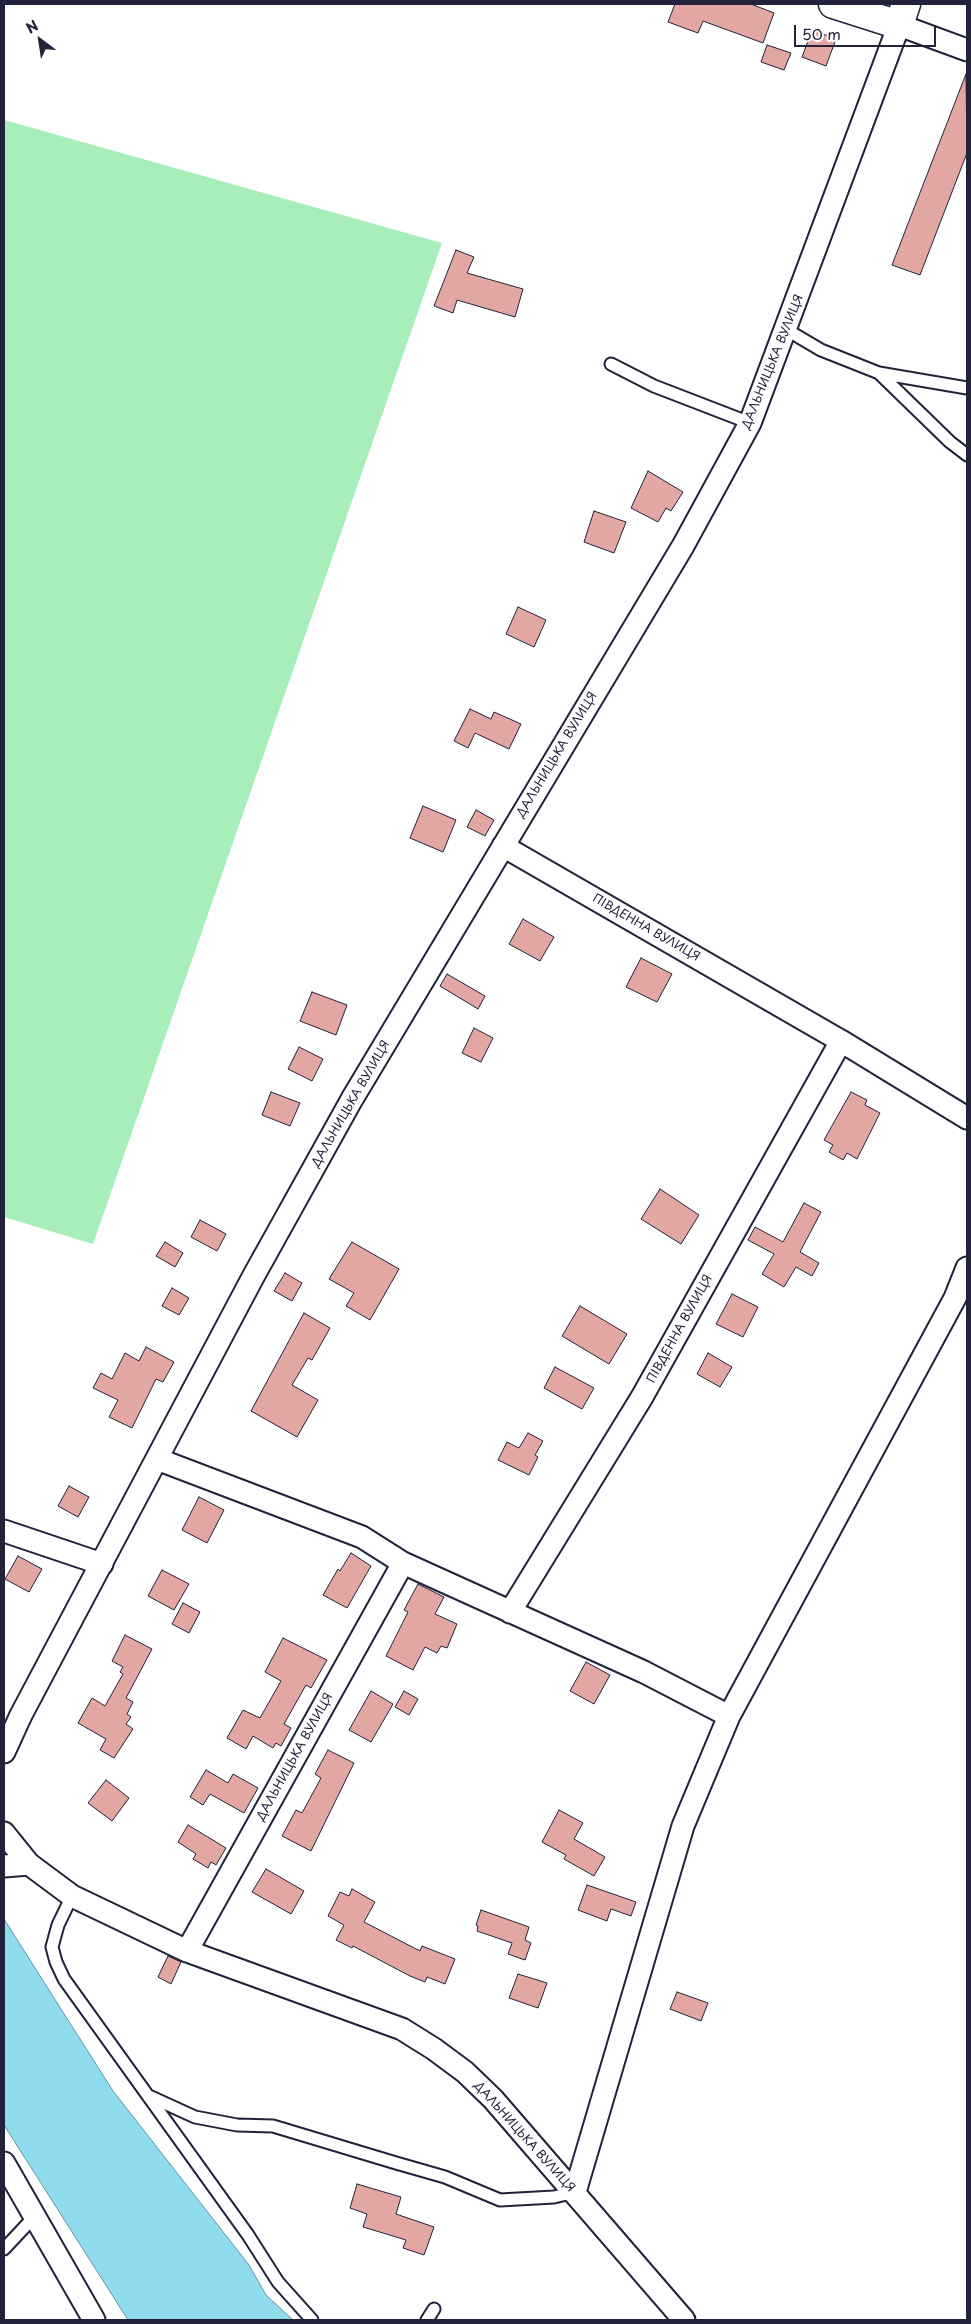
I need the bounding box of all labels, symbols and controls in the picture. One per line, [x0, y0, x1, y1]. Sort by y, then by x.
north arrow [15, 15, 65, 65]
text: N [22, 15, 42, 39]
scale bar [796, 15, 938, 47]
text: 50 m [802, 22, 841, 45]
street label: ДАЛЬНИЦЬКА ВУЛИЦЯ [739, 293, 807, 431]
street label: ДАЛЬНИЦЬКА ВУЛИЦЯ [514, 690, 600, 820]
street label: ПІВДЕННА ВУЛИЦЯ [590, 891, 702, 965]
street label: ДАЛЬНИЦЬКА ВУЛИЦЯ [309, 1038, 393, 1170]
street label: ПІВДЕННА ВУЛИЦЯ [644, 1272, 716, 1386]
street label: ДАЛЬНИЦЬКА ВУЛИЦЯ [254, 1691, 336, 1823]
street label: ДАЛЬНИЦЬКА ВУЛИЦЯ [471, 2079, 577, 2195]

